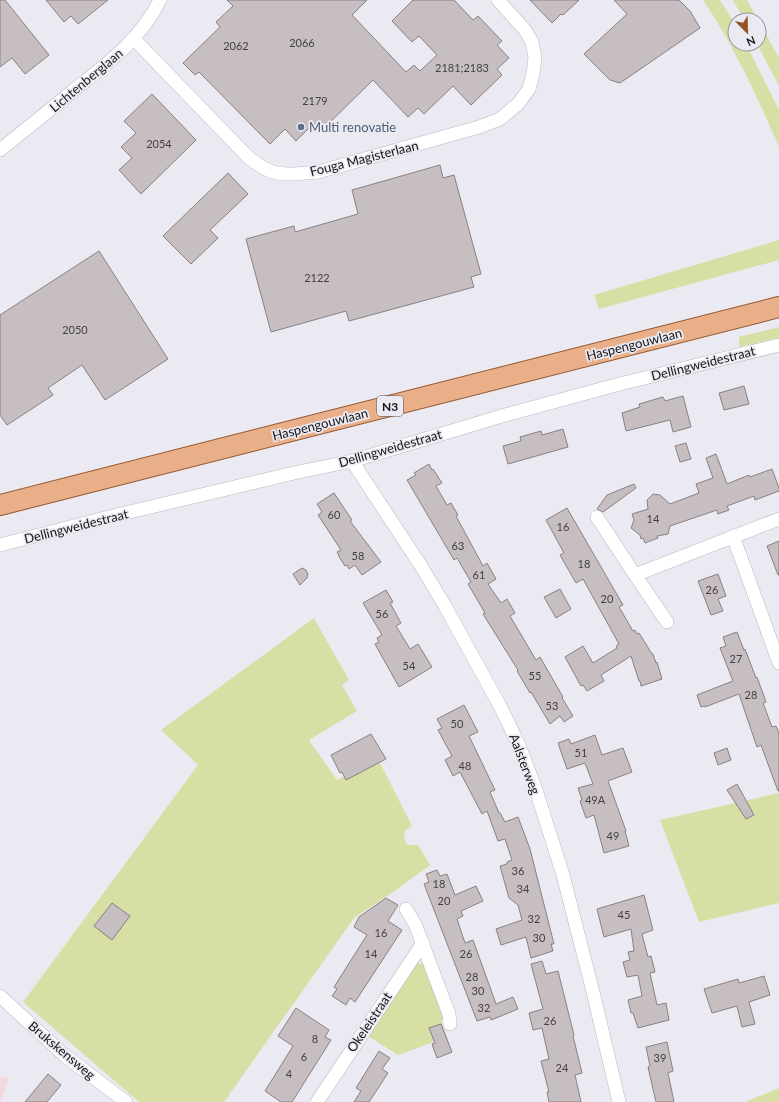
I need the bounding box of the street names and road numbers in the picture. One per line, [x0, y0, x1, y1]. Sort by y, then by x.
street label: Lichtenberglaan [46, 45, 126, 115]
street label: Fouga Magisterlaan [308, 137, 420, 179]
street label: Haspengouwlaan [585, 324, 683, 364]
street label: Dellingweidestraat [649, 342, 757, 384]
road number: N3 [377, 396, 403, 416]
street label: Haspengouwlaan [271, 404, 369, 444]
street label: Dellingweidestraat [337, 426, 444, 470]
street label: Dellingweidestraat [22, 505, 130, 547]
street label: Aalsterweg [506, 731, 544, 797]
street label: Okeleistraat [343, 989, 395, 1055]
street label: Brukskensweg [25, 1017, 99, 1083]

